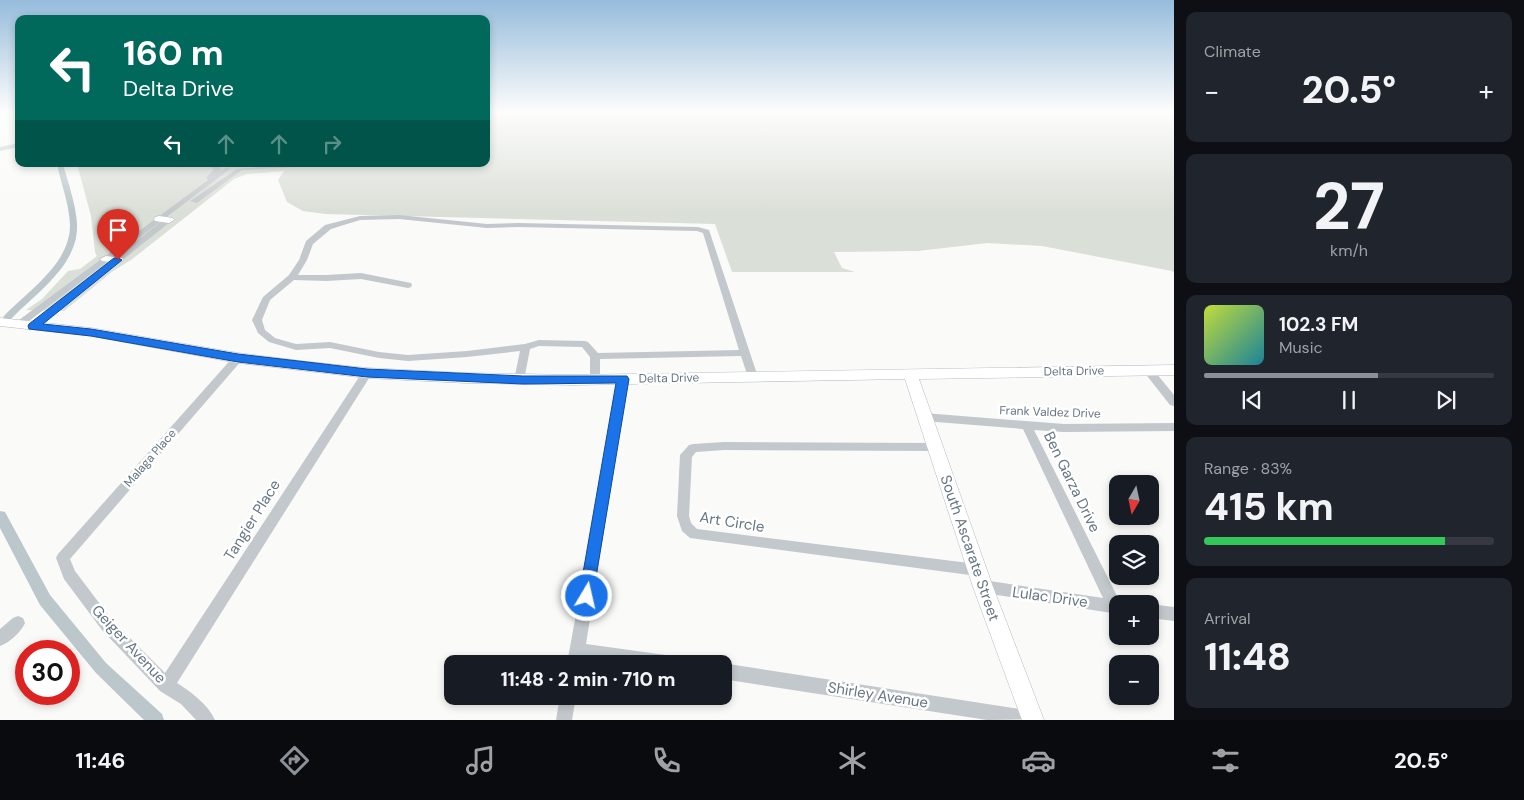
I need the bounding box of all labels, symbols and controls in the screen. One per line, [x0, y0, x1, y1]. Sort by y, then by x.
text: 160 m [123, 30, 224, 76]
icon: left [40, 35, 105, 100]
text: Climate [1204, 41, 1261, 62]
text: 20.5° [1302, 65, 1396, 115]
text: − [1204, 73, 1219, 110]
text: + [1479, 73, 1494, 110]
text: Delta Drive [123, 74, 234, 103]
icon: left [159, 130, 187, 158]
icon: ahead [212, 130, 240, 158]
icon: ahead [265, 130, 293, 158]
icon: right [318, 130, 346, 158]
text: 27 [1313, 165, 1385, 249]
pin [97, 209, 139, 260]
icon: arrive [104, 216, 132, 244]
text: km/h [1330, 240, 1368, 261]
text: 102.3 FM [1279, 312, 1358, 337]
text: Music [1279, 337, 1323, 358]
street label: Delta Drive [1044, 362, 1105, 380]
street label: Delta Drive [639, 369, 700, 387]
icon: previous [1238, 386, 1266, 414]
icon: pause [1335, 386, 1363, 414]
icon: next [1432, 386, 1460, 414]
street label: Frank Valdez Drive [999, 402, 1101, 422]
street label: Malaga Place [120, 425, 180, 490]
street label: Ben Garza Drive [1039, 428, 1105, 536]
text: Range · 83% [1204, 458, 1292, 479]
street label: South Ascarate Street [936, 472, 1004, 624]
north arrow [1109, 475, 1159, 525]
map controls [1109, 475, 1159, 705]
street label: Tangier Place [219, 476, 285, 564]
text: 415 km [1204, 482, 1334, 532]
street label: Art Circle [698, 507, 766, 537]
button: layers [1109, 535, 1159, 585]
position arrow [560, 569, 612, 621]
street label: Lulac Drive [1011, 582, 1089, 612]
button: + [1109, 595, 1159, 645]
street label: Geiger Avenue [87, 600, 171, 688]
text: Arrival [1204, 608, 1251, 629]
text: 11:48 [1204, 632, 1291, 682]
speed limit sign: 30 [15, 640, 80, 705]
button: − [1109, 655, 1159, 705]
text: 11:48 · 2 min · 710 m [501, 667, 675, 692]
street label: Shirley Avenue [826, 677, 930, 713]
icon: directions [277, 743, 312, 778]
icon: music [463, 743, 498, 778]
icon: phone [649, 743, 684, 778]
icon: climate [835, 743, 870, 778]
icon: car [1021, 743, 1056, 778]
icon: filters [1208, 743, 1243, 778]
text: 11:46 [76, 746, 125, 775]
text: 20.5° [1394, 746, 1448, 775]

